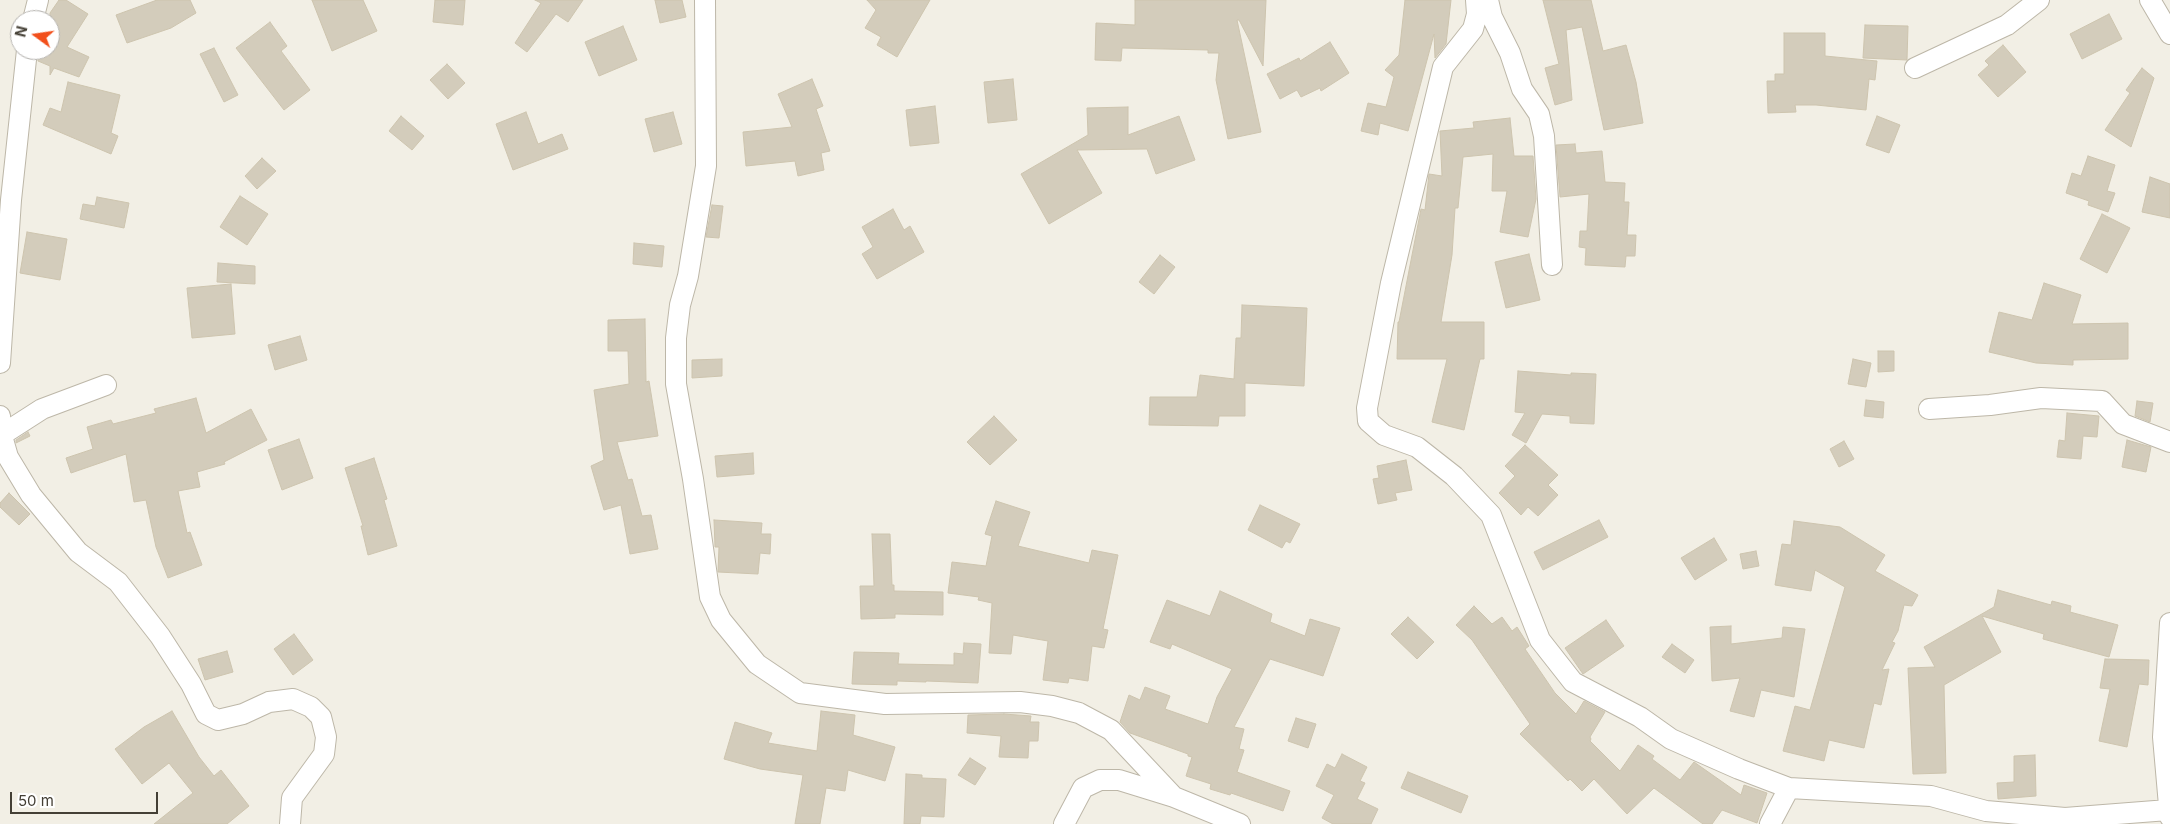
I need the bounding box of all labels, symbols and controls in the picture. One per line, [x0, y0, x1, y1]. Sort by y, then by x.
north arrow [10, 10, 60, 60]
text: N [11, 24, 30, 39]
scale bar [12, 782, 160, 814]
text: 50 m [18, 791, 54, 810]

